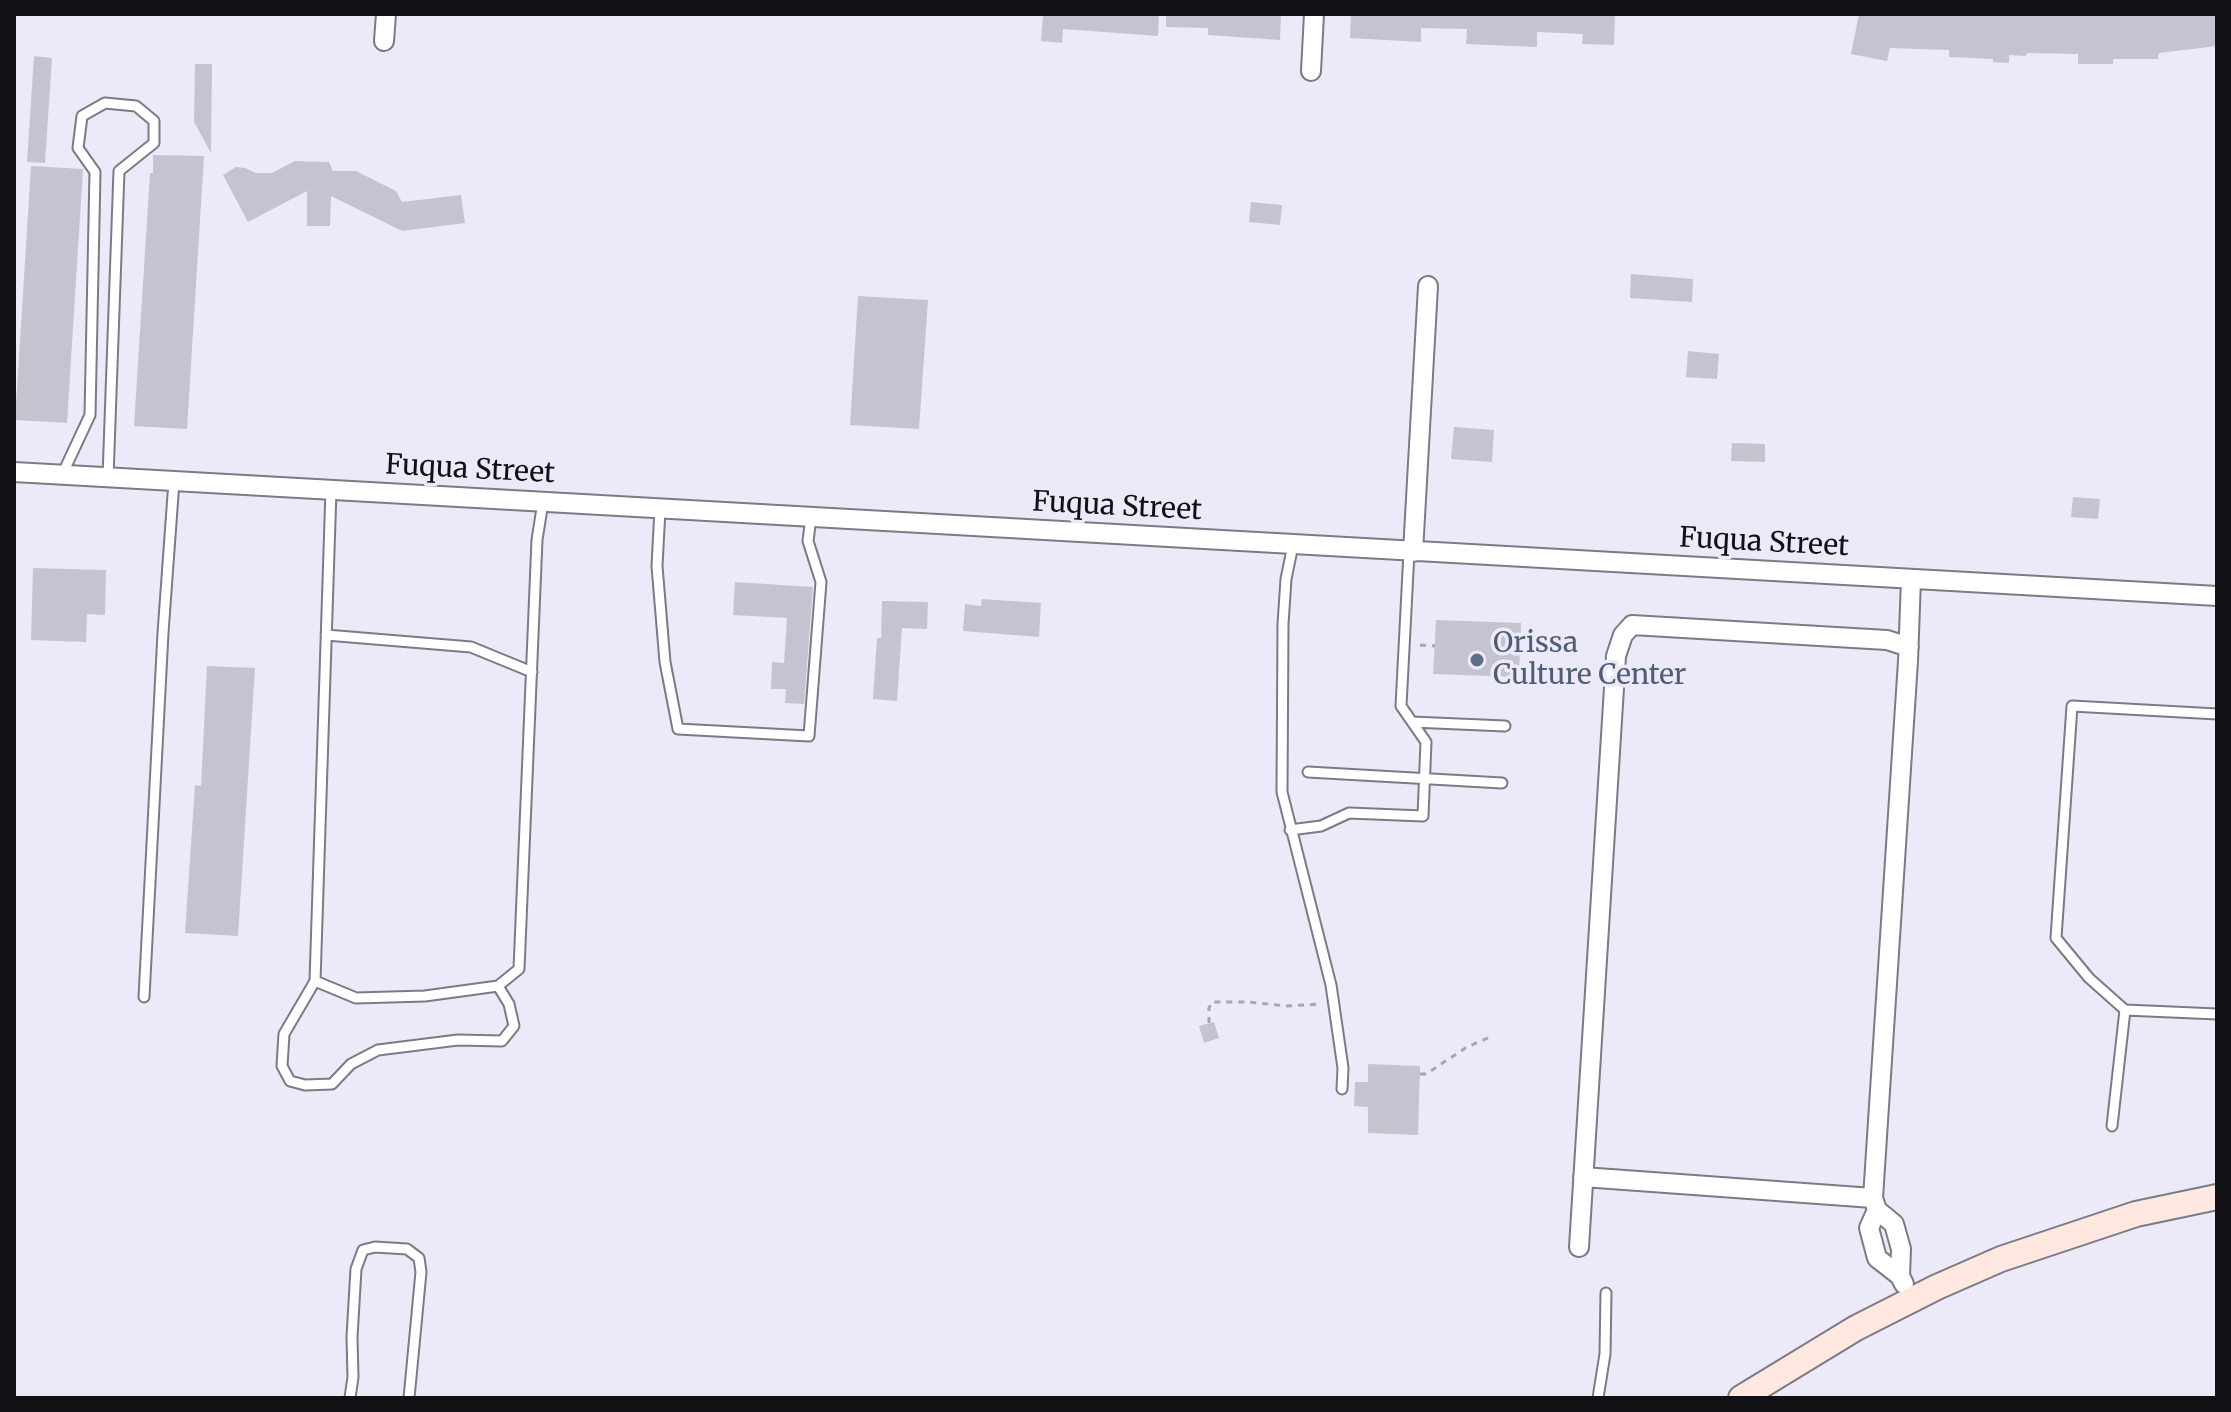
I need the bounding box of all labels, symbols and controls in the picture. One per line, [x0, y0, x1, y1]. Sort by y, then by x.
street label: Fuqua Street [384, 449, 556, 491]
street label: Fuqua Street [1031, 486, 1203, 528]
street label: Fuqua Street [1678, 522, 1850, 564]
place label: Orissa Culture Center [1493, 627, 1686, 693]
marker: Orissa Culture Center [1468, 651, 1486, 669]

